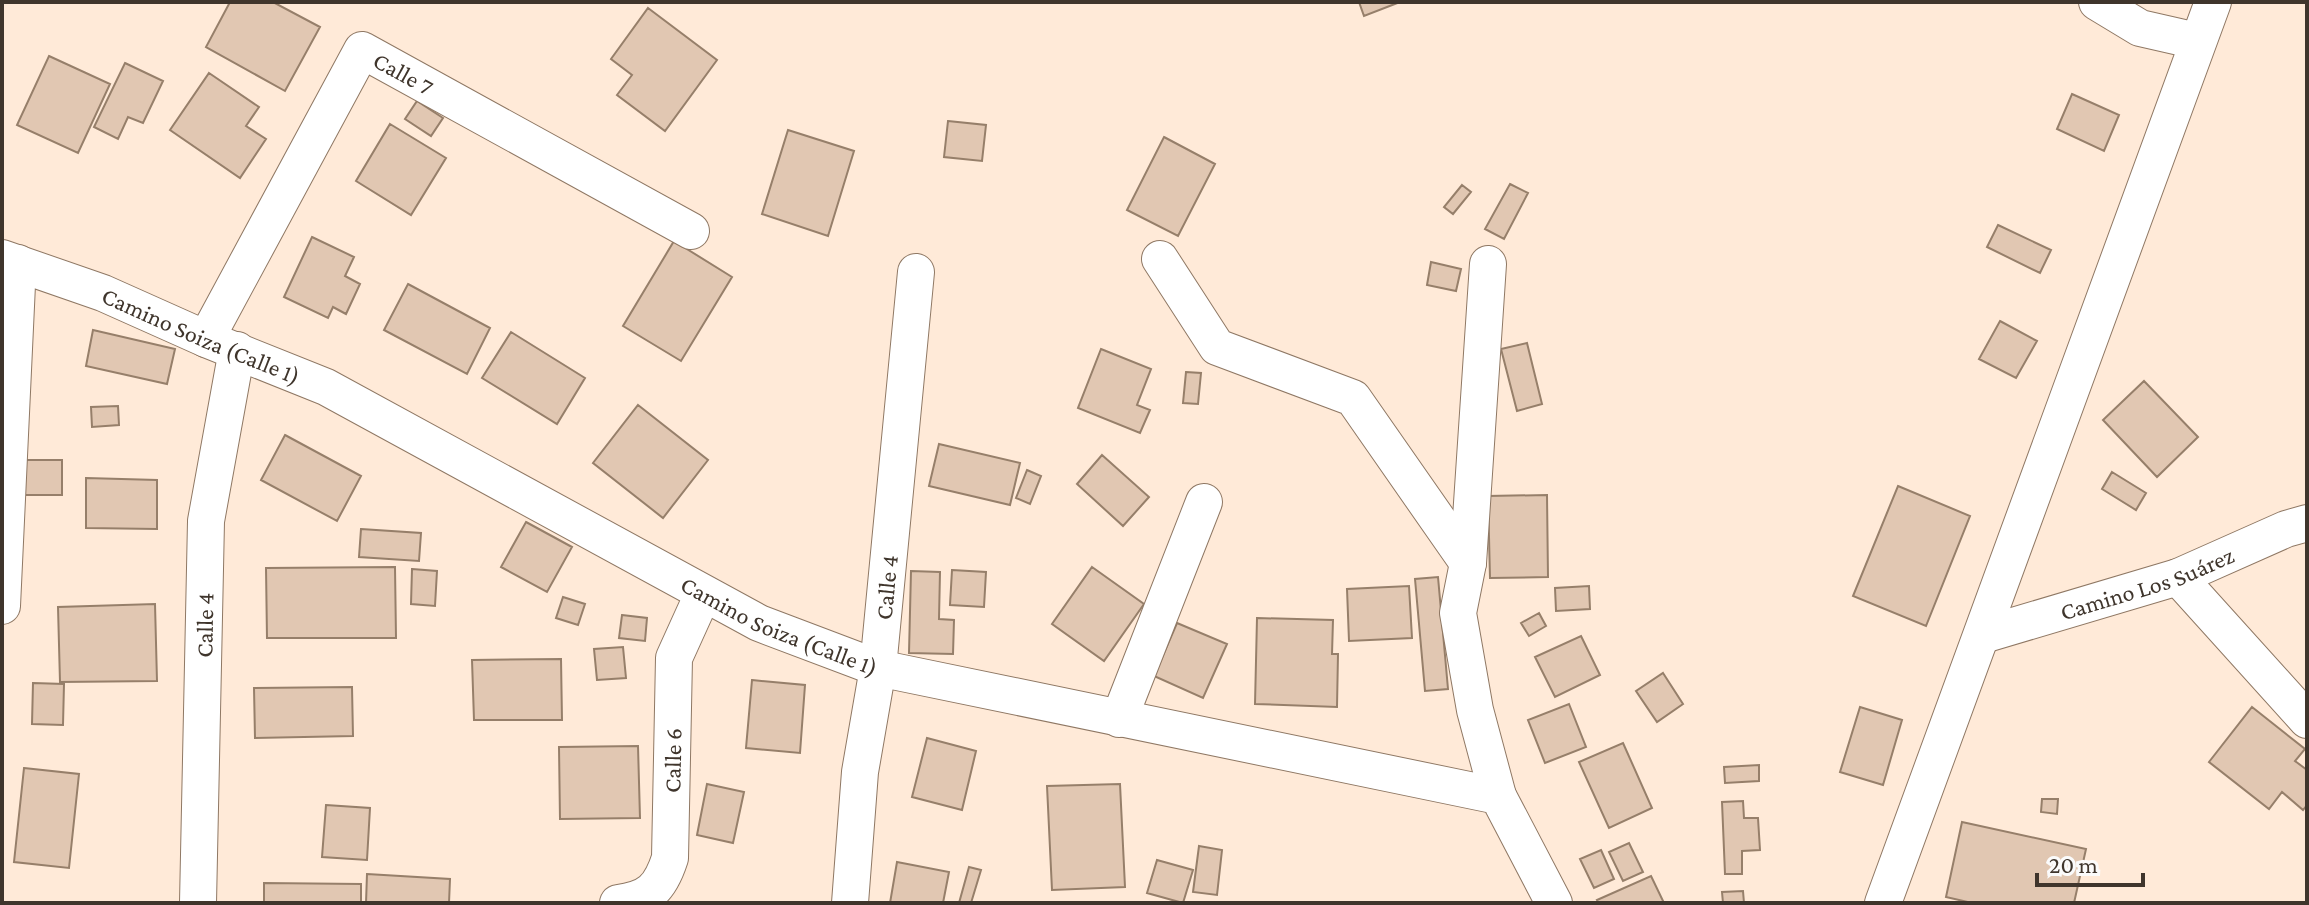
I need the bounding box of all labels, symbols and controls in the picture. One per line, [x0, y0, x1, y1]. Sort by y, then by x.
street label: Calle 7 [369, 46, 438, 100]
street label: Camino Soiza (Calle 1) [98, 281, 304, 390]
street label: Camino Los Suárez [2057, 541, 2238, 625]
street label: Calle 4 [869, 554, 902, 621]
street label: Camino Soiza (Calle 1) [677, 570, 882, 681]
street label: Calle 4 [190, 592, 218, 658]
street label: Calle 6 [658, 728, 686, 793]
scale bar [2037, 837, 2143, 887]
text: 20 m [2049, 851, 2098, 878]

